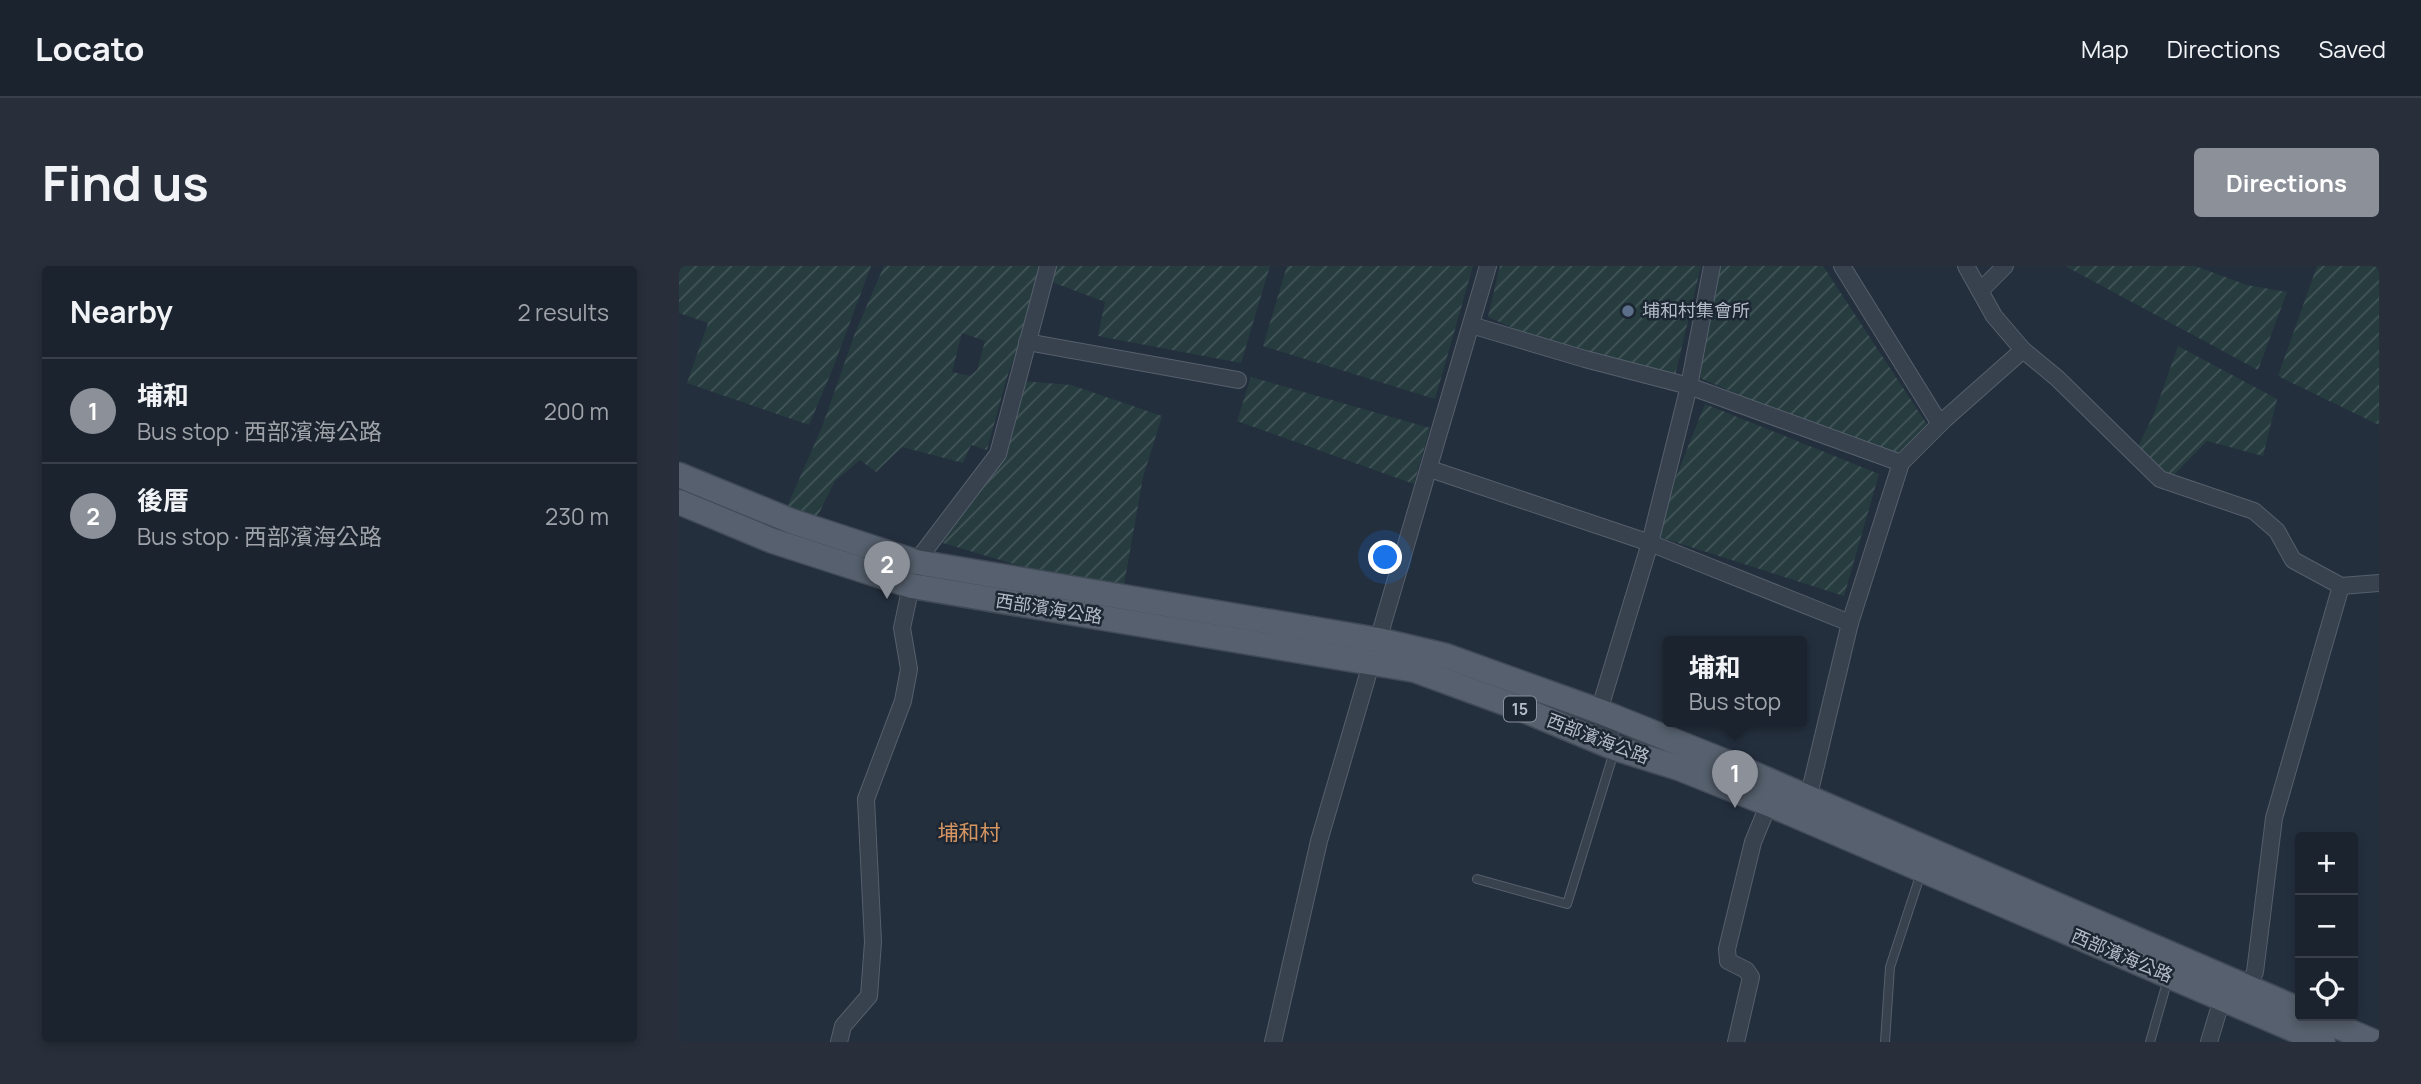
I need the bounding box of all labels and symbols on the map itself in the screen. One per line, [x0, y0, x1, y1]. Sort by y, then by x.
place label: 埔和村集會所 [1642, 298, 1750, 322]
marker: 埔和村集會所 [1620, 303, 1636, 319]
your location [1368, 540, 1402, 574]
pin: 2 [864, 541, 910, 599]
street label: 西部濱海公路 [994, 588, 1104, 628]
road number: 15 [1504, 696, 1536, 722]
street label: 西部濱海公路 [1544, 708, 1653, 769]
pin: 1 [1712, 750, 1758, 808]
district label: 埔和村 [938, 818, 1001, 846]
street label: 西部濱海公路 [2068, 923, 2177, 987]

